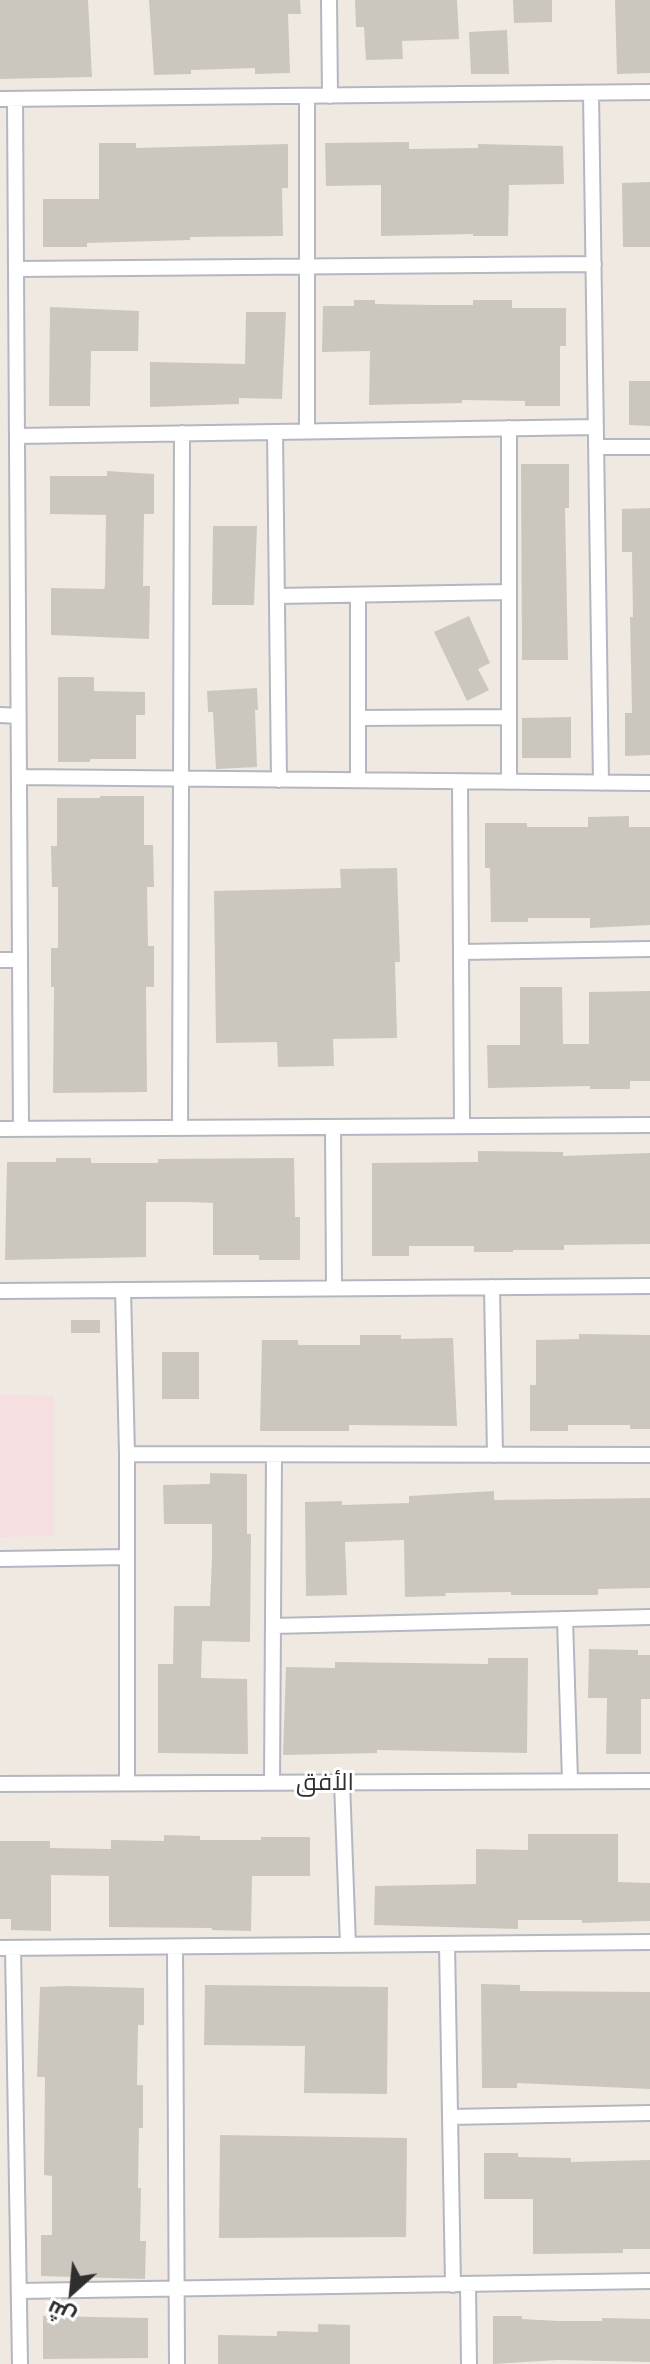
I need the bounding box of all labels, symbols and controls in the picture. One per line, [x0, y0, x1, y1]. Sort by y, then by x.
street label: الأفق [296, 1768, 354, 1796]
north arrow [32, 2252, 112, 2332]
text: ش [43, 2296, 79, 2331]

